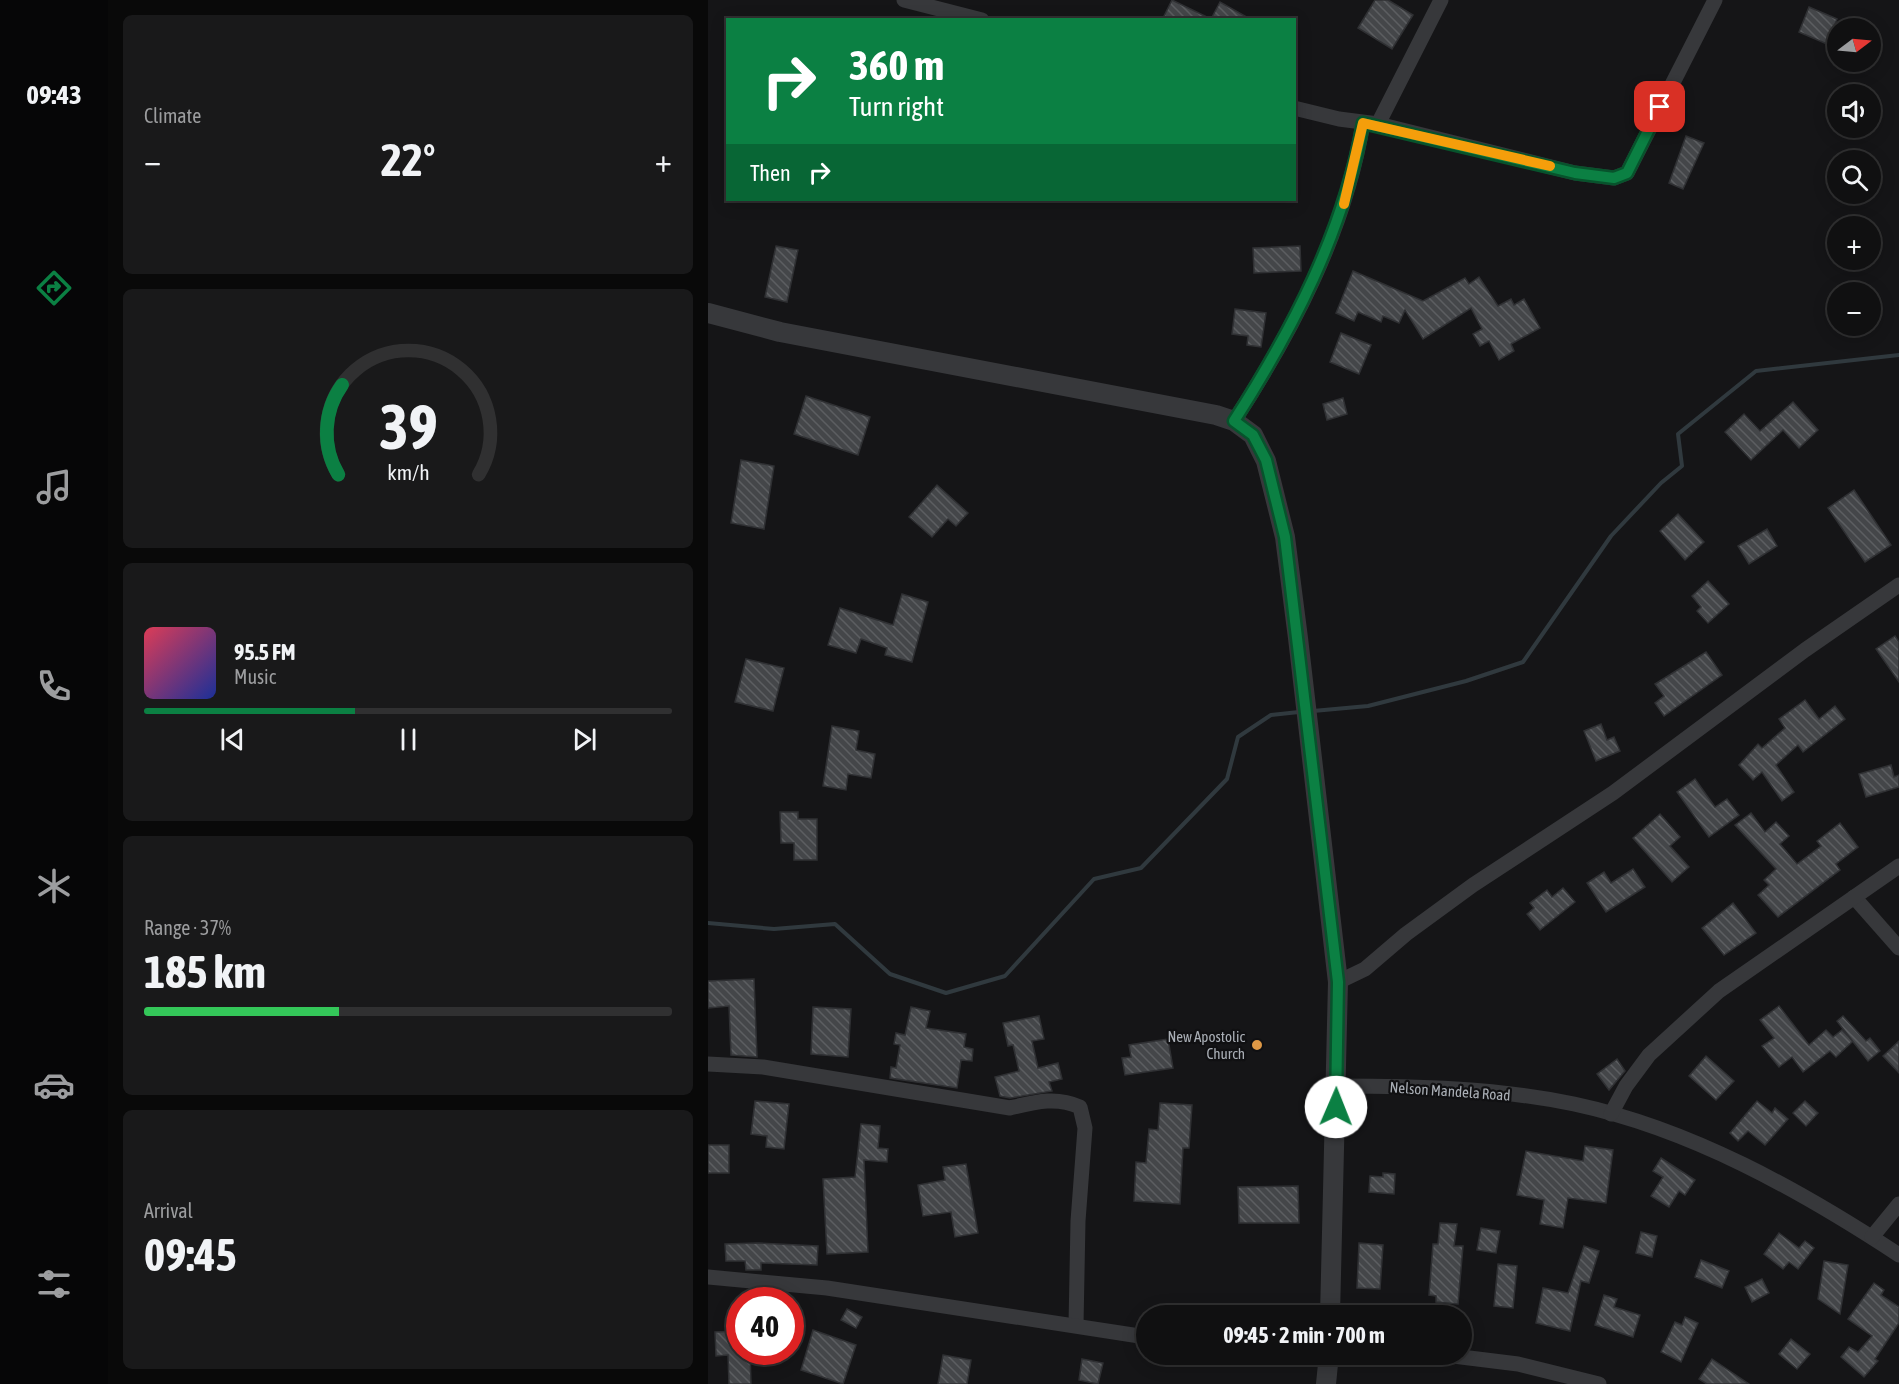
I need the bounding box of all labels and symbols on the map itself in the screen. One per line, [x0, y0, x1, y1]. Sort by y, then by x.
north arrow [1827, 18, 1881, 72]
pin [1634, 81, 1685, 132]
place label: New Apostolic Church [1167, 1028, 1245, 1062]
marker: New Apostolic Church [1250, 1038, 1264, 1052]
position arrow [1304, 1075, 1368, 1139]
street label: Nelson Mandela Road [1389, 1078, 1511, 1104]
speed limit sign: 40 [726, 1287, 804, 1365]

